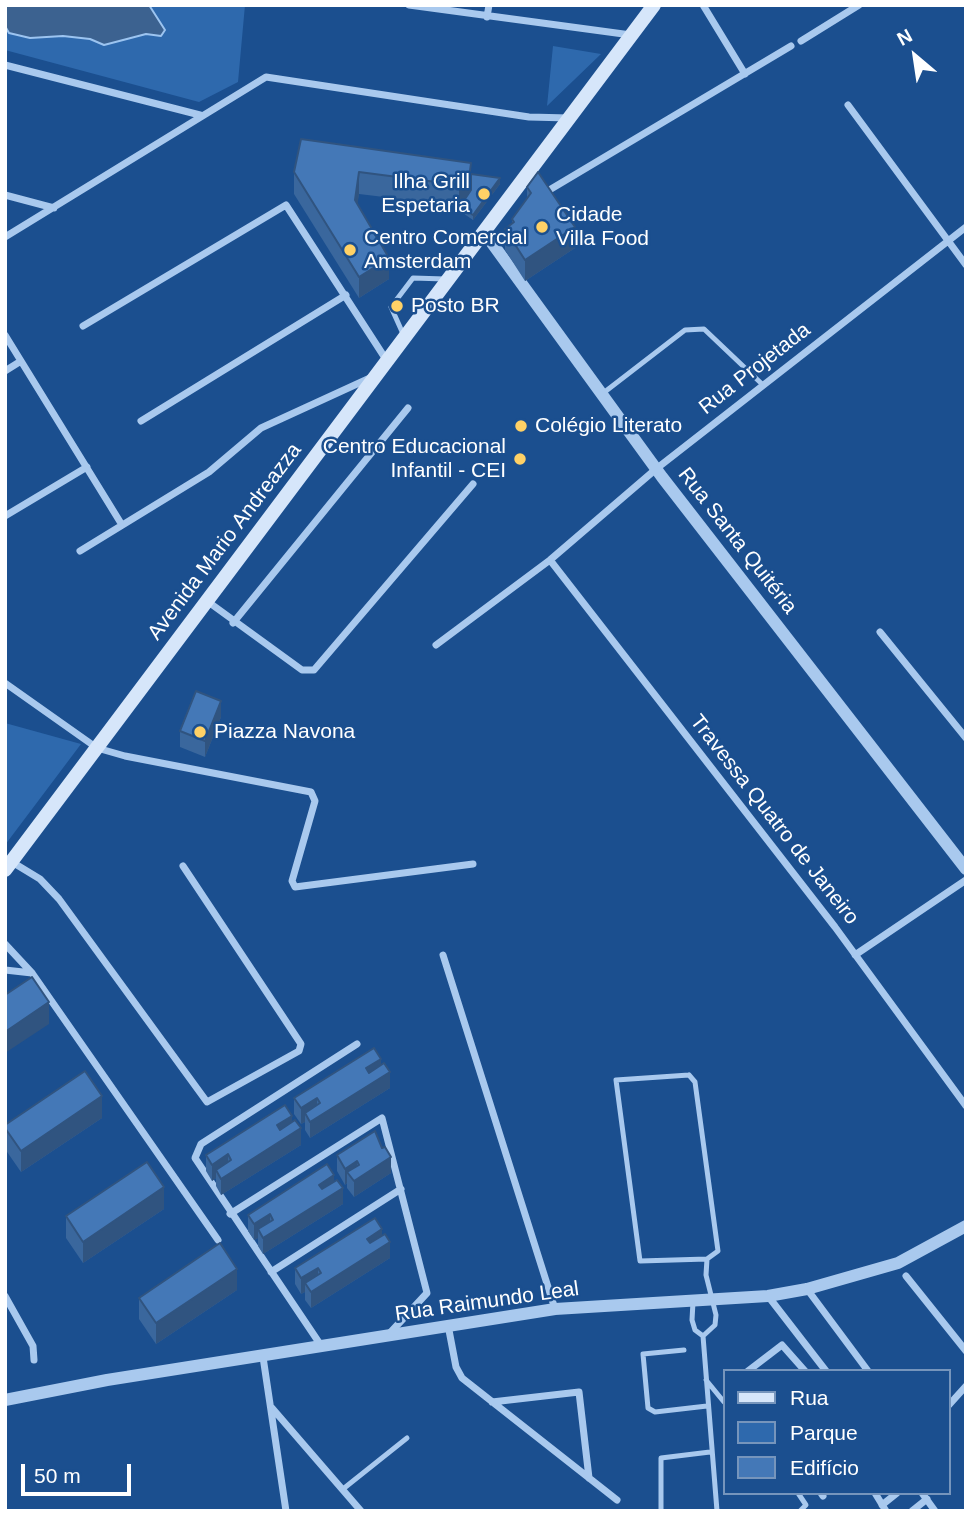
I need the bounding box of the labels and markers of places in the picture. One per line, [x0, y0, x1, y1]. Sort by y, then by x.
place label: Ilha Grill Espetaria [381, 169, 470, 219]
marker: Ilha Grill Espetaria [476, 186, 492, 202]
place label: Cidade Villa Food [556, 202, 649, 252]
marker: Cidade Villa Food [534, 219, 550, 235]
place label: Centro Comercial Amsterdam [364, 225, 527, 275]
marker: Centro Comercial Amsterdam [342, 242, 358, 258]
place label: Posto BR [411, 293, 500, 319]
marker: Posto BR [389, 298, 405, 314]
place label: Colégio Literato [535, 413, 682, 439]
marker: Colégio Literato [513, 418, 529, 434]
place label: Centro Educacional Infantil - CEI [323, 434, 506, 484]
marker: Centro Educacional Infantil - CEI [512, 451, 528, 467]
place label: Piazza Navona [214, 719, 355, 745]
marker: Piazza Navona [192, 724, 208, 740]

